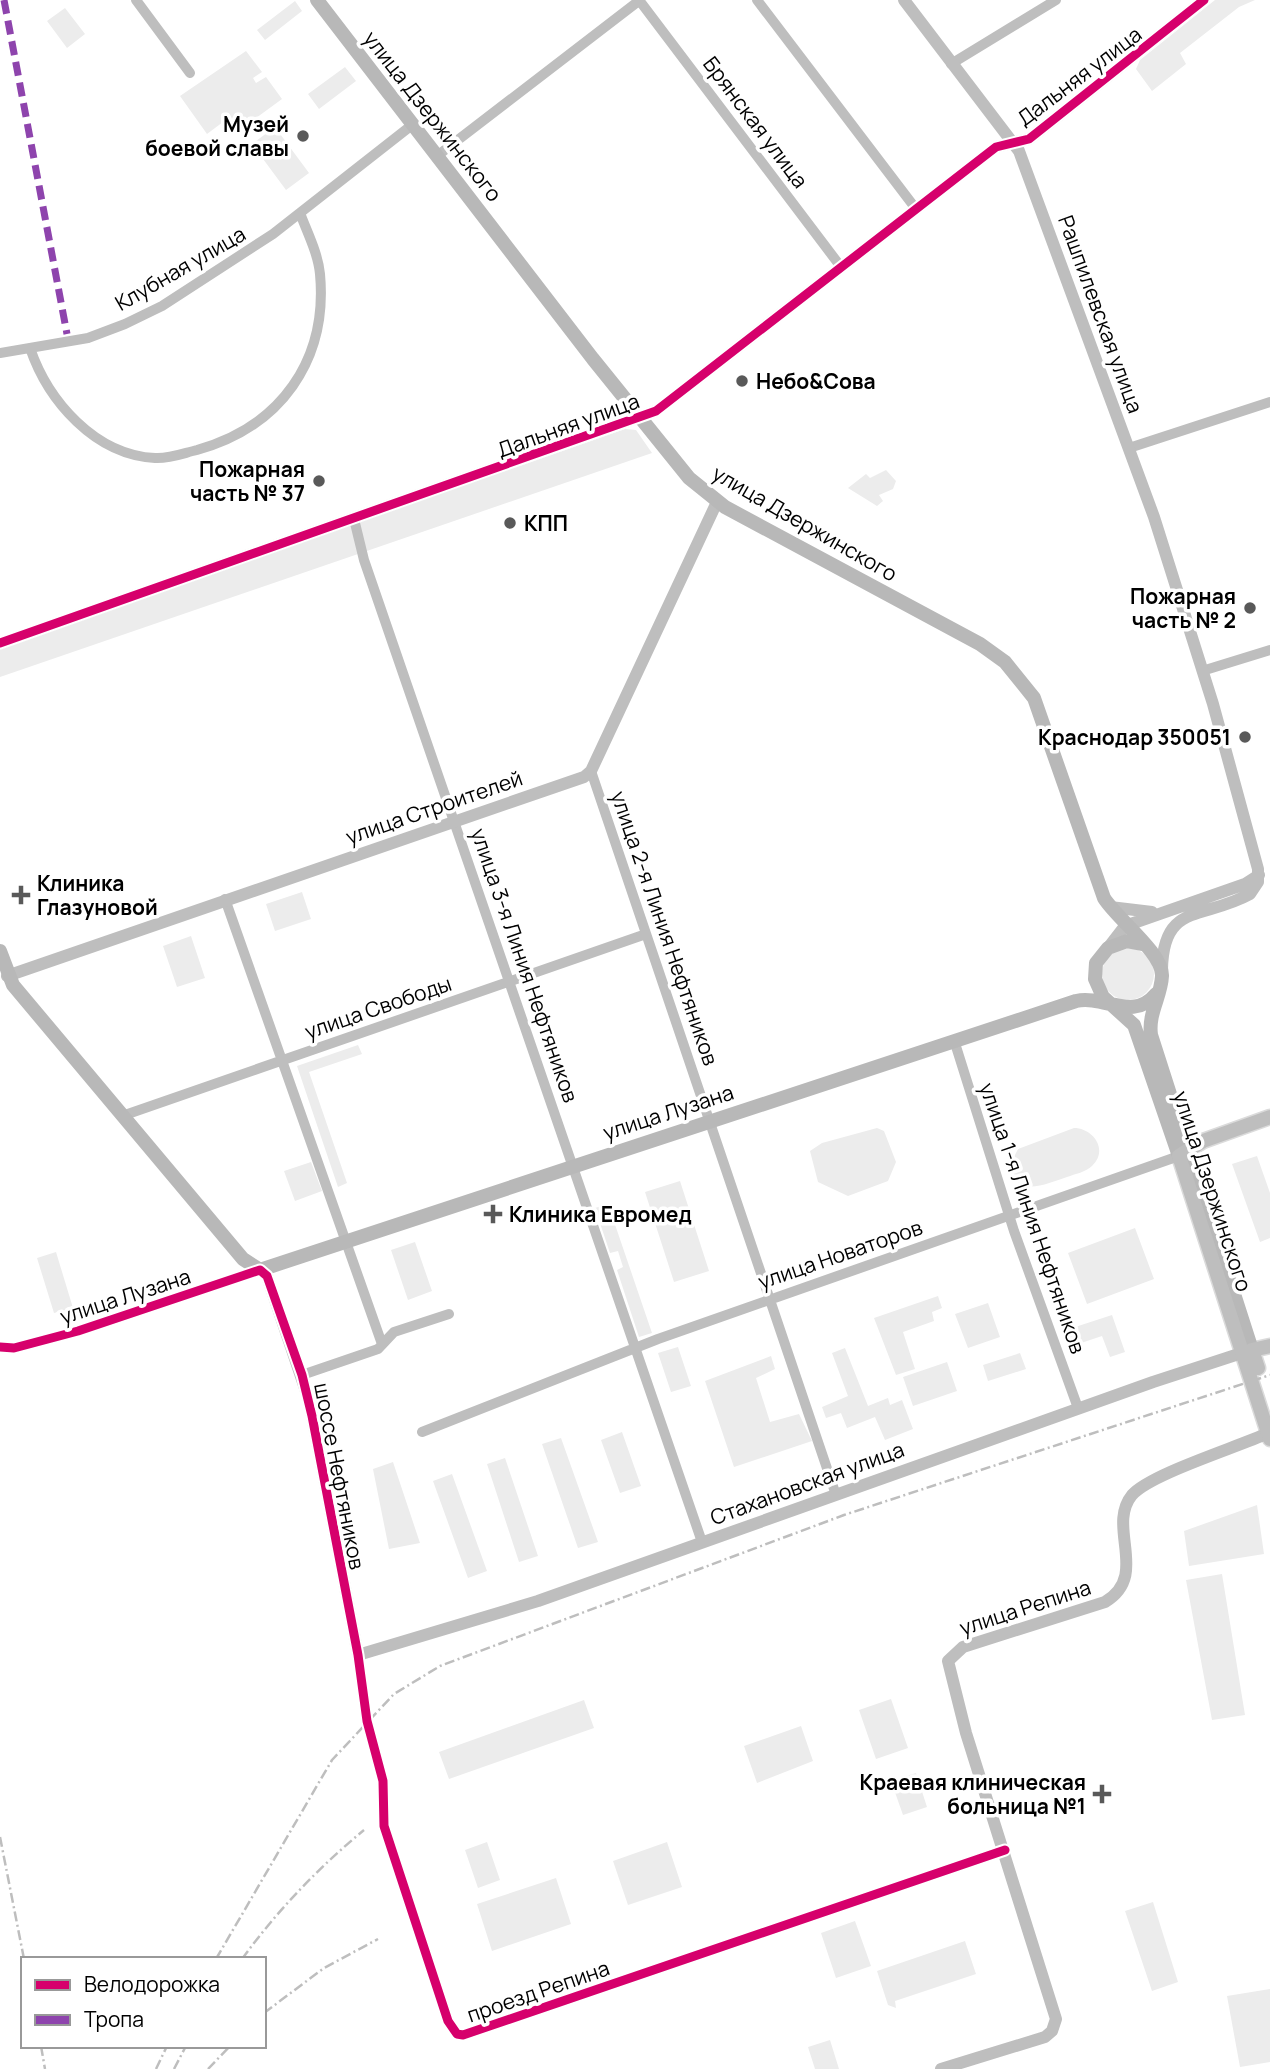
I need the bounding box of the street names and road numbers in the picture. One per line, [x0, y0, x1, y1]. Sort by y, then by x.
street label: Дальняя улица [1011, 20, 1147, 132]
street label: улица Дзержинского [358, 25, 508, 207]
street label: Брянская улица [697, 50, 815, 194]
street label: Рашпилевская улица [1052, 211, 1150, 417]
street label: Клубная улица [110, 219, 250, 317]
street label: Дальняя улица [493, 386, 643, 464]
street label: улица Дзержинского [707, 459, 903, 587]
street label: улица Строителей [342, 764, 526, 850]
street label: улица 2-я Линия Нефтяников [605, 787, 725, 1069]
street label: улица 3-я Линия Нефтяников [465, 824, 585, 1106]
street label: улица Свободы [301, 969, 455, 1045]
street label: улица Лузана [599, 1078, 737, 1146]
street label: улица 1-я Линия Нефтяников [973, 1079, 1093, 1357]
street label: улица Дзержинского [1167, 1087, 1259, 1295]
street label: улица Новаторов [754, 1213, 926, 1295]
street label: улица Лузана [56, 1262, 194, 1330]
street label: шоссе Нефтяников [308, 1380, 372, 1572]
street label: Стахановская улица [706, 1435, 908, 1531]
street label: улица Репина [956, 1573, 1094, 1641]
street label: проезд Репина [463, 1954, 613, 2028]

